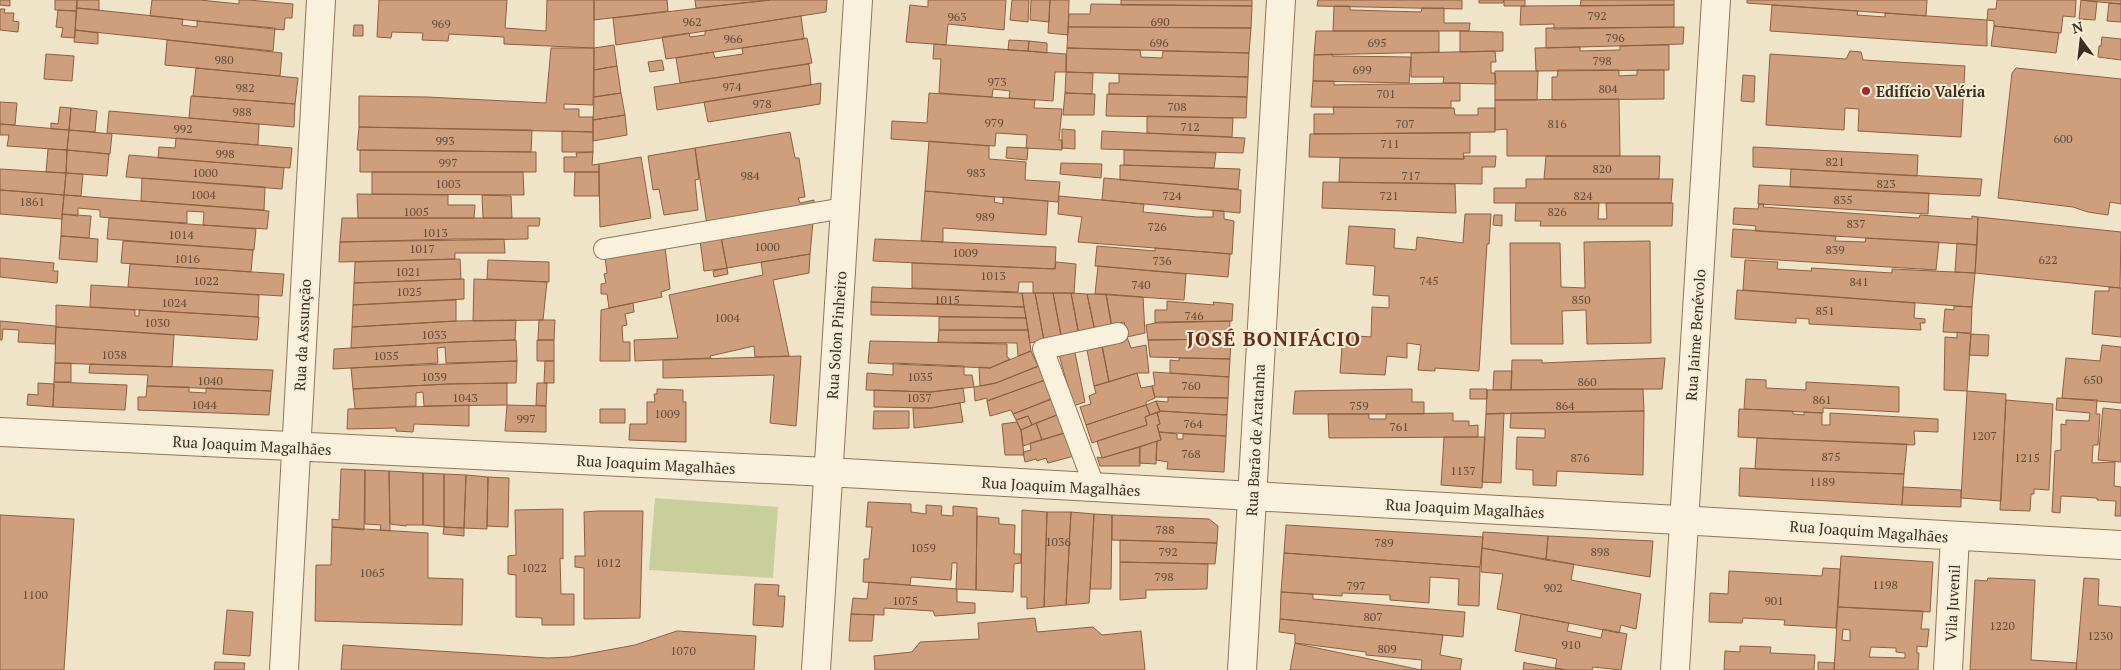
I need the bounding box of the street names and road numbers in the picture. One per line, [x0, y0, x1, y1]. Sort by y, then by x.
street label: Rua Jaime Benévolo [1680, 268, 1710, 402]
street label: Rua Solon Pinheiro [822, 270, 850, 400]
street label: Rua da Assunção [289, 278, 315, 392]
street label: Rua Barão de Aratanha [1241, 363, 1269, 517]
street label: Rua Joaquim Magalhães [172, 431, 332, 459]
street label: Rua Joaquim Magalhães [576, 450, 736, 478]
street label: Rua Joaquim Magalhães [981, 472, 1141, 500]
street label: Rua Joaquim Magalhães [1385, 494, 1545, 522]
street label: Rua Joaquim Magalhães [1789, 515, 1949, 547]
street label: Vila Juvenil [1940, 564, 1964, 642]

